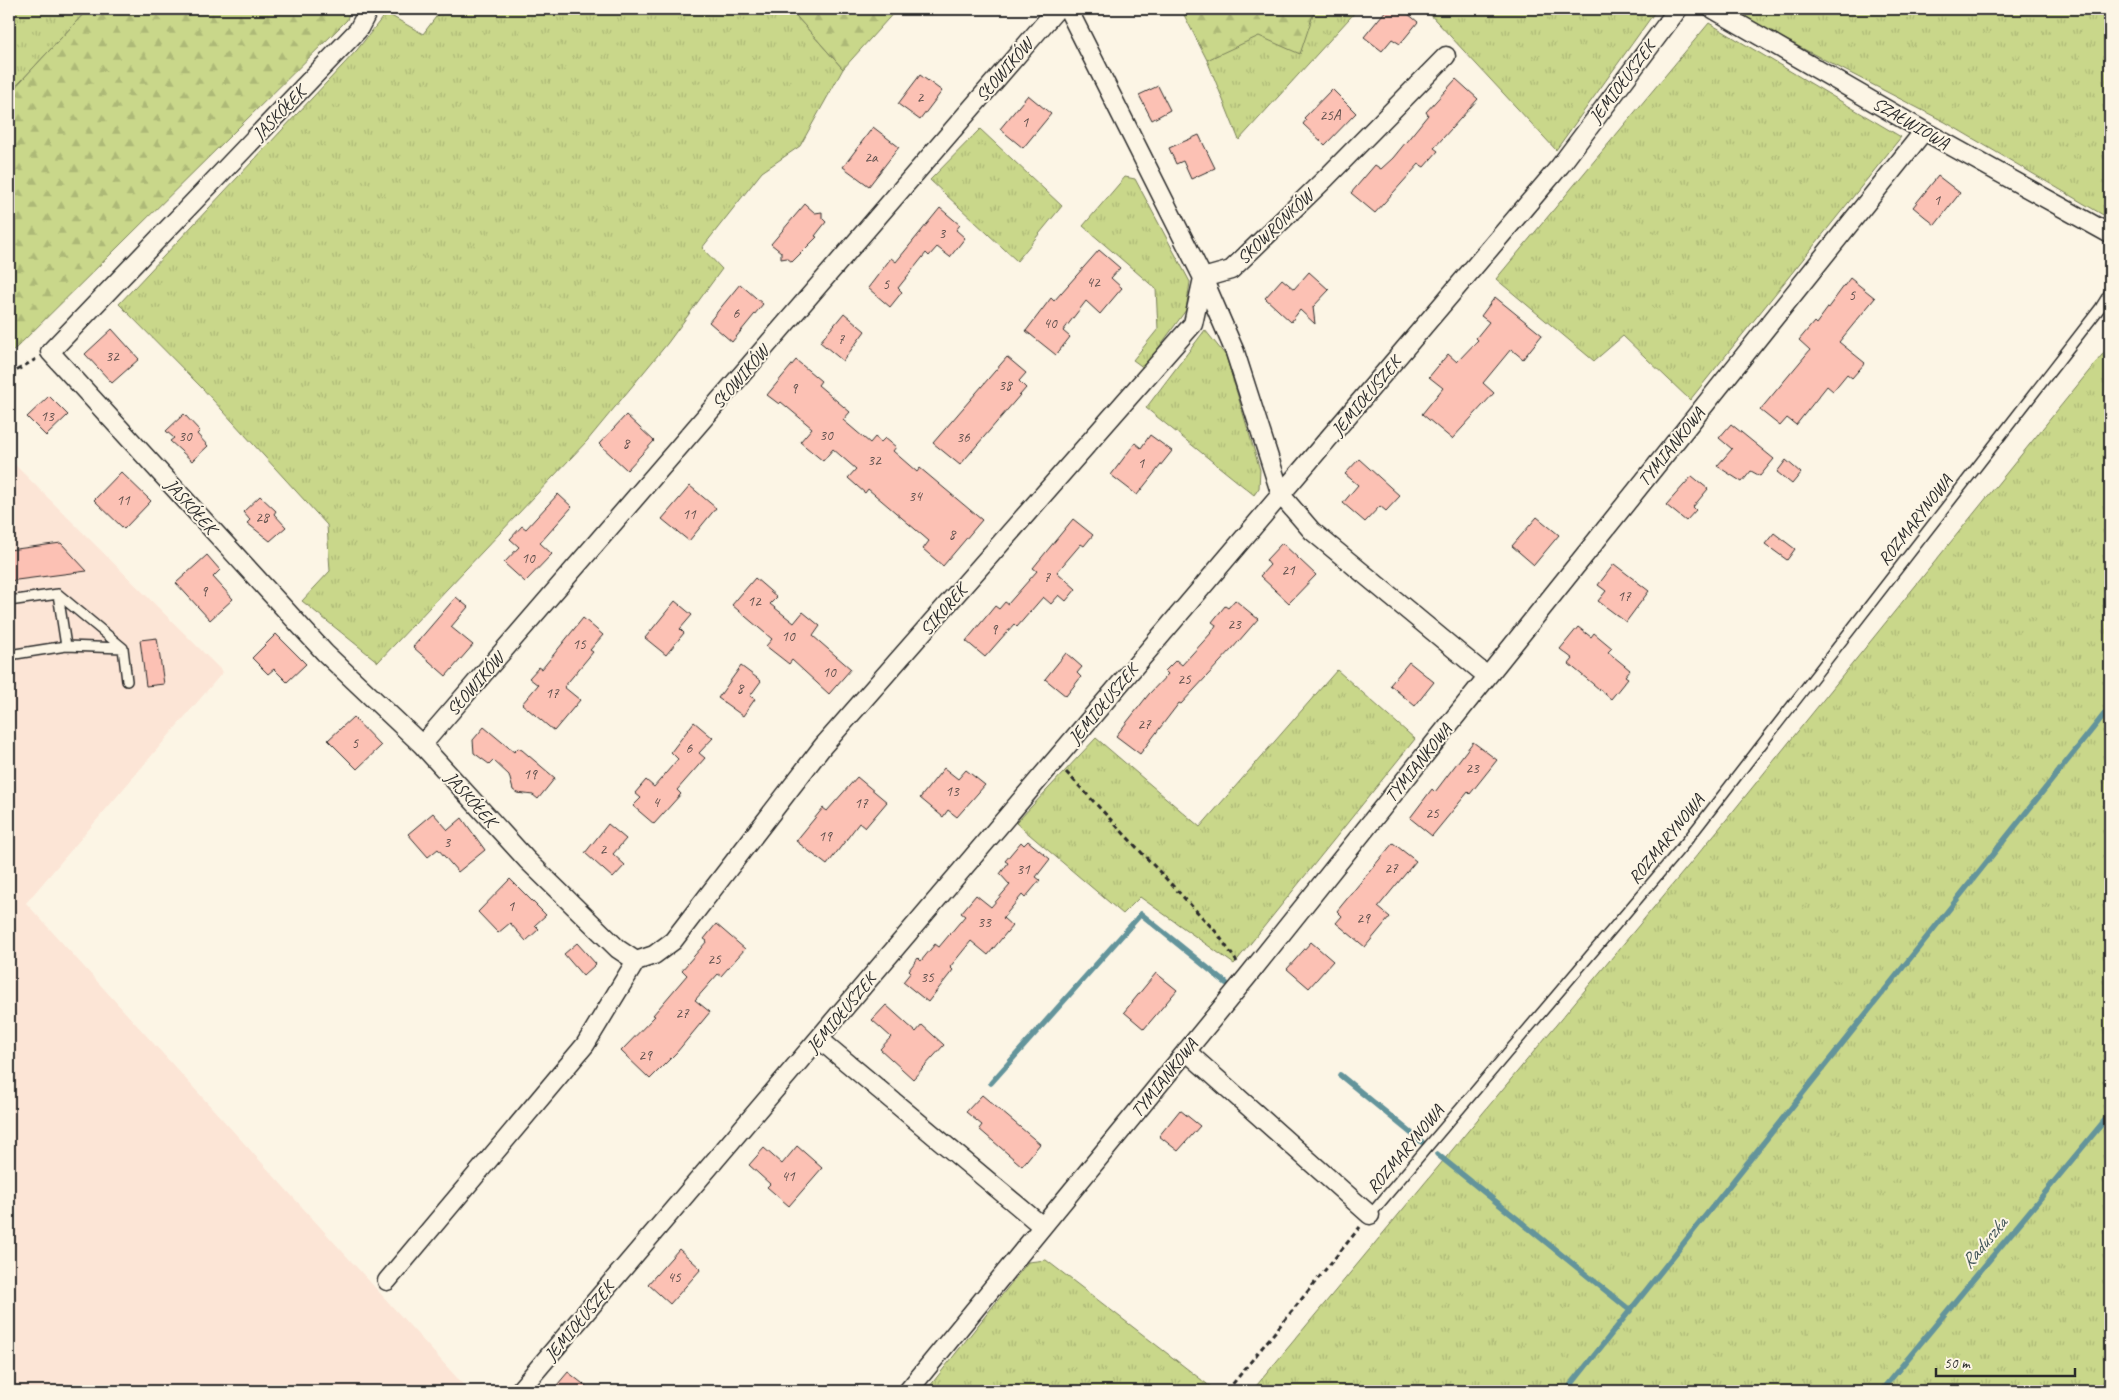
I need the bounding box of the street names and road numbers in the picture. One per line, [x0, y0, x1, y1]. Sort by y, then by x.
street label: SŁOWIKÓW [971, 32, 1039, 106]
street label: JEMIOŁUSZEK [1583, 34, 1662, 128]
street label: JASKÓŁEK [247, 78, 313, 145]
street label: SZAŁWIOWA [1869, 92, 1954, 154]
street label: SKOWRONKÓW [1232, 183, 1320, 269]
street label: SŁOWIKÓW [707, 339, 775, 413]
street label: JEMIOŁUSZEK [1326, 349, 1408, 441]
street label: TYMIANKOWA [1633, 403, 1710, 491]
street label: ROZMARYNOWA [1873, 470, 1958, 570]
street label: JASKÓŁEK [160, 473, 224, 541]
street label: SIKOREK [915, 577, 974, 640]
street label: SŁOWIKÓW [442, 646, 510, 720]
street label: JEMIOŁUSZEK [1063, 657, 1145, 749]
street label: TYMIANKOWA [1380, 719, 1457, 807]
street label: JASKÓŁEK [440, 766, 504, 834]
street label: ROZMARYNOWA [1623, 789, 1709, 888]
street label: JEMIOŁUSZEK [801, 966, 883, 1058]
street label: TYMIANKOWA [1126, 1034, 1203, 1122]
street label: ROZMARYNOWA [1362, 1100, 1449, 1198]
street label: JEMIOŁUSZEK [539, 1274, 621, 1366]

